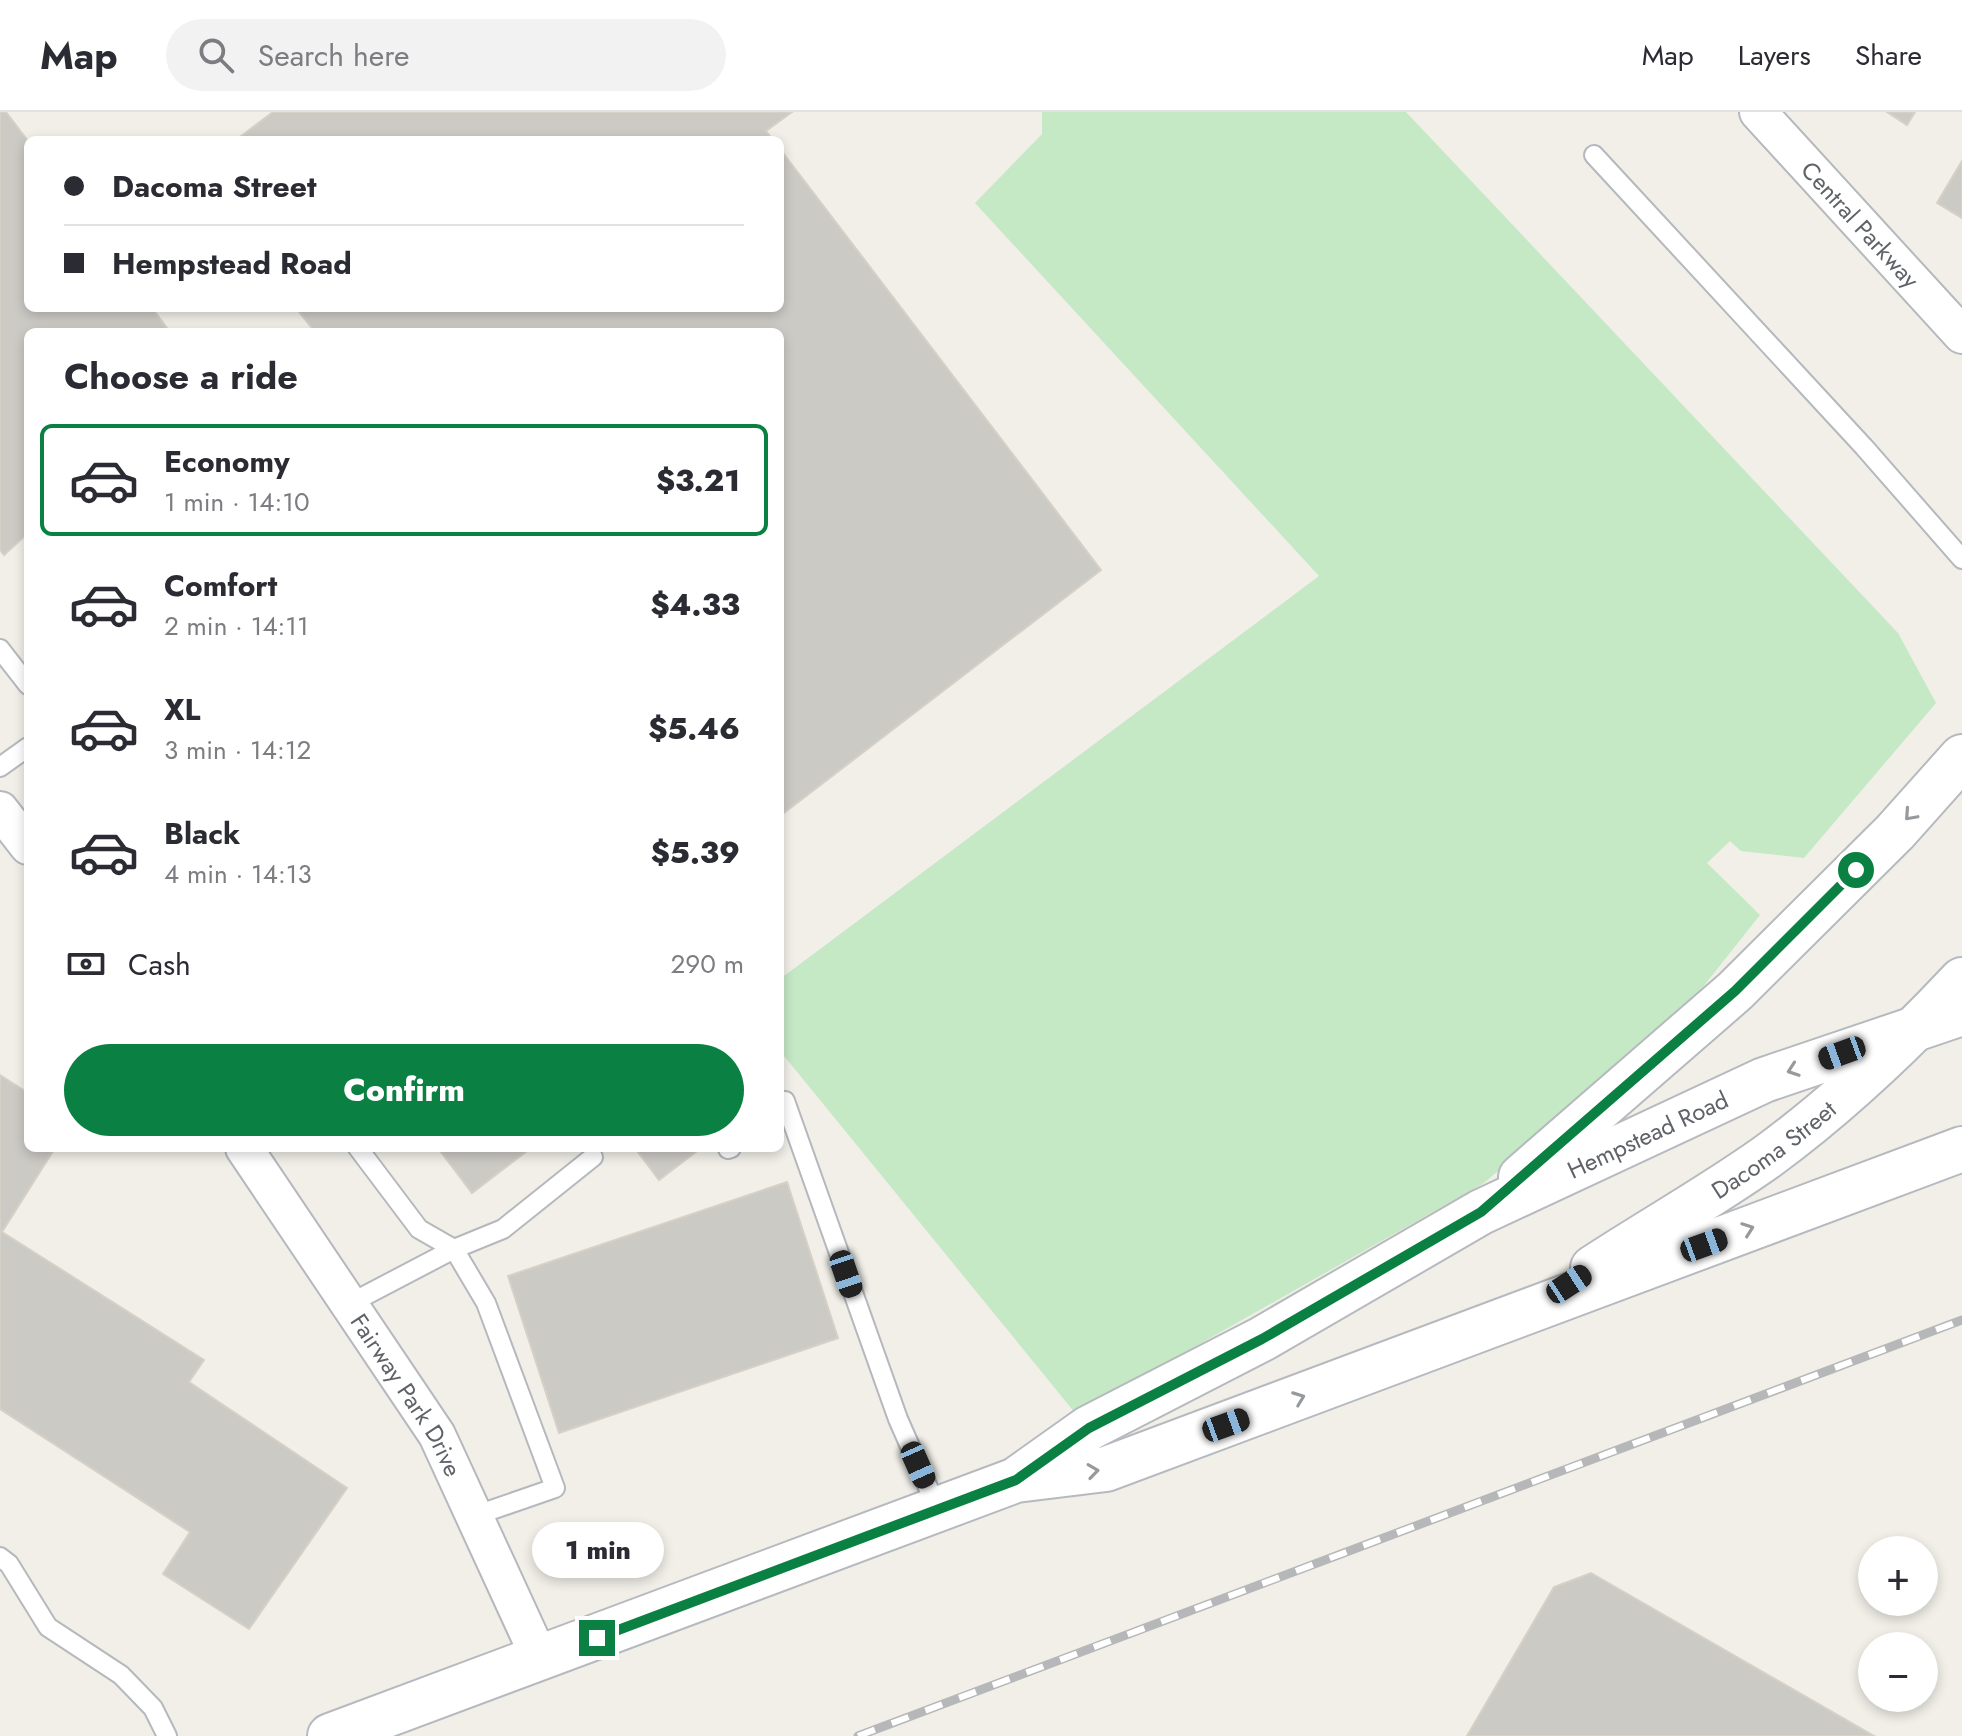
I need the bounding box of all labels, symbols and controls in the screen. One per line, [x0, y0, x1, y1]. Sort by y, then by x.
search box [166, 19, 726, 91]
text: Map [40, 28, 118, 83]
icon: search [194, 33, 238, 77]
text: Search here [258, 34, 410, 77]
text: Map [1642, 35, 1694, 76]
text: Layers [1738, 35, 1811, 76]
text: Share [1855, 35, 1922, 76]
street label: Central Parkway [1793, 153, 1928, 296]
text: Dacoma Street [112, 165, 317, 208]
text: Hempstead Road [112, 242, 352, 285]
text: Choose a ride [64, 350, 298, 402]
text: Economy [164, 440, 290, 483]
icon: car [68, 444, 140, 516]
text: $3.21 [656, 459, 740, 502]
text: 1 min · 14:10 [164, 483, 310, 521]
text: Comfort [164, 564, 277, 607]
icon: car [68, 568, 140, 640]
text: $4.33 [651, 583, 740, 626]
text: 2 min · 14:11 [164, 607, 309, 645]
text: XL [164, 688, 200, 731]
icon: car [68, 692, 140, 764]
text: $5.46 [648, 707, 740, 750]
text: 3 min · 14:12 [164, 731, 311, 769]
one-way arrow [1905, 806, 1919, 820]
text: Black [164, 812, 240, 855]
icon: car [68, 816, 140, 888]
text: $5.39 [651, 831, 740, 874]
route start [1838, 852, 1874, 888]
text: 4 min · 14:13 [164, 855, 312, 893]
icon: cash [64, 942, 108, 986]
text: Cash [128, 943, 191, 986]
text: 290 m [671, 945, 744, 983]
car [1815, 1034, 1869, 1072]
button: Confirm [64, 1044, 744, 1136]
one-way arrow [1787, 1060, 1801, 1076]
street label: Hempstead Road [1561, 1082, 1734, 1187]
street label: Dacoma Street [1704, 1092, 1844, 1207]
one-way arrow [1741, 1222, 1755, 1239]
car [1677, 1226, 1731, 1264]
car [827, 1247, 865, 1301]
car [1542, 1261, 1596, 1307]
street label: Fairway Park Drive [342, 1306, 471, 1482]
one-way arrow [1291, 1391, 1305, 1408]
car [1199, 1406, 1253, 1444]
car [897, 1438, 939, 1492]
one-way arrow [1087, 1463, 1100, 1480]
callout: 1 min [531, 1522, 663, 1578]
text: 1 min [565, 1531, 631, 1569]
map controls [1858, 1536, 1938, 1712]
button: + [1858, 1536, 1938, 1616]
route end [579, 1620, 615, 1656]
button: − [1858, 1632, 1938, 1712]

